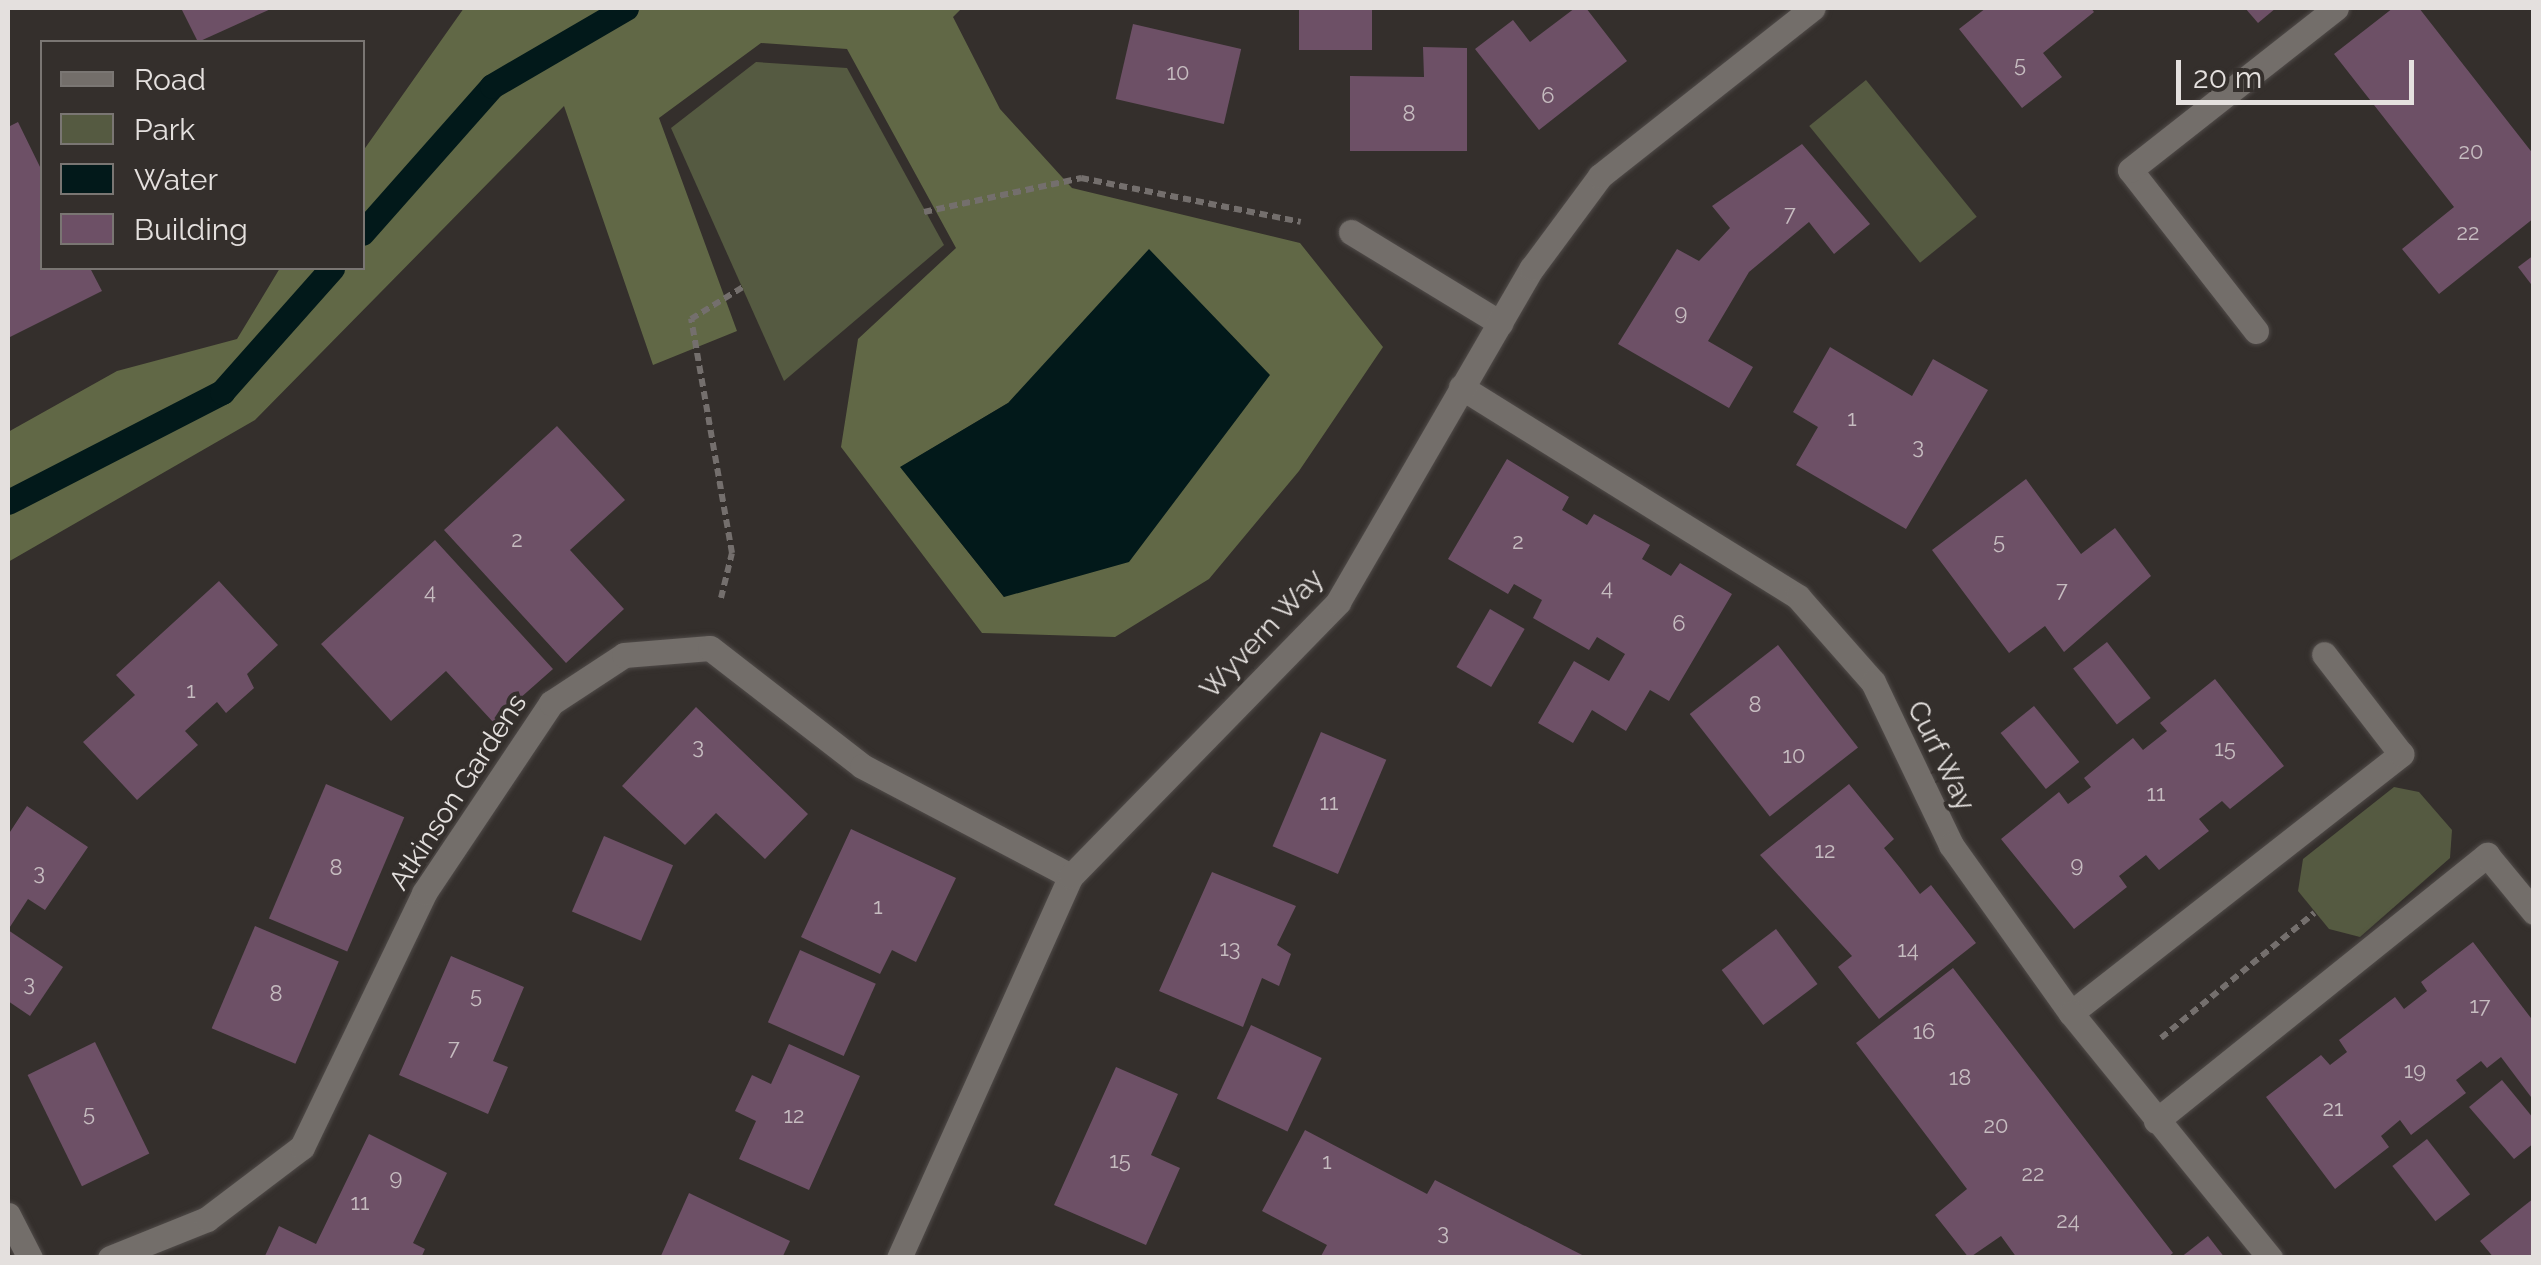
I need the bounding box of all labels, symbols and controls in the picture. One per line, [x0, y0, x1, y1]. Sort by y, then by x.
legend [40, 40, 365, 270]
scale bar [2181, 40, 2418, 102]
house number: 5 [2014, 52, 2026, 78]
house number: 10 [1167, 60, 1189, 86]
text: 20 m [2193, 60, 2262, 95]
text: Road [134, 62, 206, 97]
house number: 6 [1541, 83, 1555, 109]
house number: 8 [1402, 101, 1416, 127]
text: Park [134, 112, 195, 147]
house number: 20 [2459, 139, 2483, 165]
text: Water [134, 162, 218, 197]
house number: 7 [1784, 201, 1796, 227]
text: Building [134, 212, 248, 247]
house number: 22 [2457, 220, 2479, 246]
house number: 9 [1675, 300, 1687, 326]
house number: 1 [1847, 406, 1857, 432]
house number: 3 [1912, 434, 1924, 460]
house number: 2 [511, 527, 523, 553]
house number: 2 [1512, 529, 1524, 555]
house number: 5 [1993, 529, 2005, 555]
street label: Wyvern Way [1193, 562, 1331, 706]
house number: 4 [1601, 575, 1613, 601]
house number: 7 [2056, 577, 2068, 603]
house number: 4 [424, 579, 436, 605]
house number: 6 [1672, 611, 1686, 637]
house number: 1 [186, 678, 196, 704]
street label: Atkinson Gardens [382, 688, 534, 896]
house number: 8 [1748, 692, 1762, 718]
street label: Curf Way [1900, 695, 1982, 817]
house number: 3 [692, 734, 704, 760]
house number: 15 [2214, 736, 2236, 762]
house number: 10 [1783, 743, 1805, 769]
house number: 11 [2147, 781, 2165, 807]
house number: 11 [1320, 790, 1338, 816]
house number: 12 [1815, 838, 1835, 864]
house number: 9 [2071, 852, 2083, 878]
house number: 8 [329, 855, 343, 881]
house number: 3 [33, 860, 45, 886]
house number: 1 [873, 894, 883, 920]
house number: 13 [1219, 936, 1241, 962]
house number: 14 [1897, 937, 1919, 963]
house number: 3 [23, 971, 35, 997]
house number: 8 [269, 981, 283, 1007]
house number: 5 [470, 983, 482, 1009]
house number: 17 [2469, 993, 2491, 1019]
house number: 16 [1913, 1019, 1935, 1045]
house number: 7 [448, 1035, 460, 1061]
house number: 19 [2404, 1058, 2426, 1084]
house number: 18 [1949, 1065, 1971, 1091]
house number: 21 [2323, 1096, 2343, 1122]
house number: 5 [83, 1101, 95, 1127]
house number: 12 [784, 1103, 804, 1129]
house number: 20 [1984, 1113, 2008, 1139]
house number: 15 [1109, 1148, 1131, 1174]
house number: 1 [1322, 1149, 1332, 1175]
house number: 22 [2022, 1161, 2044, 1187]
house number: 9 [390, 1165, 402, 1191]
house number: 11 [351, 1190, 369, 1216]
house number: 24 [2056, 1208, 2080, 1234]
house number: 3 [1437, 1220, 1449, 1246]

